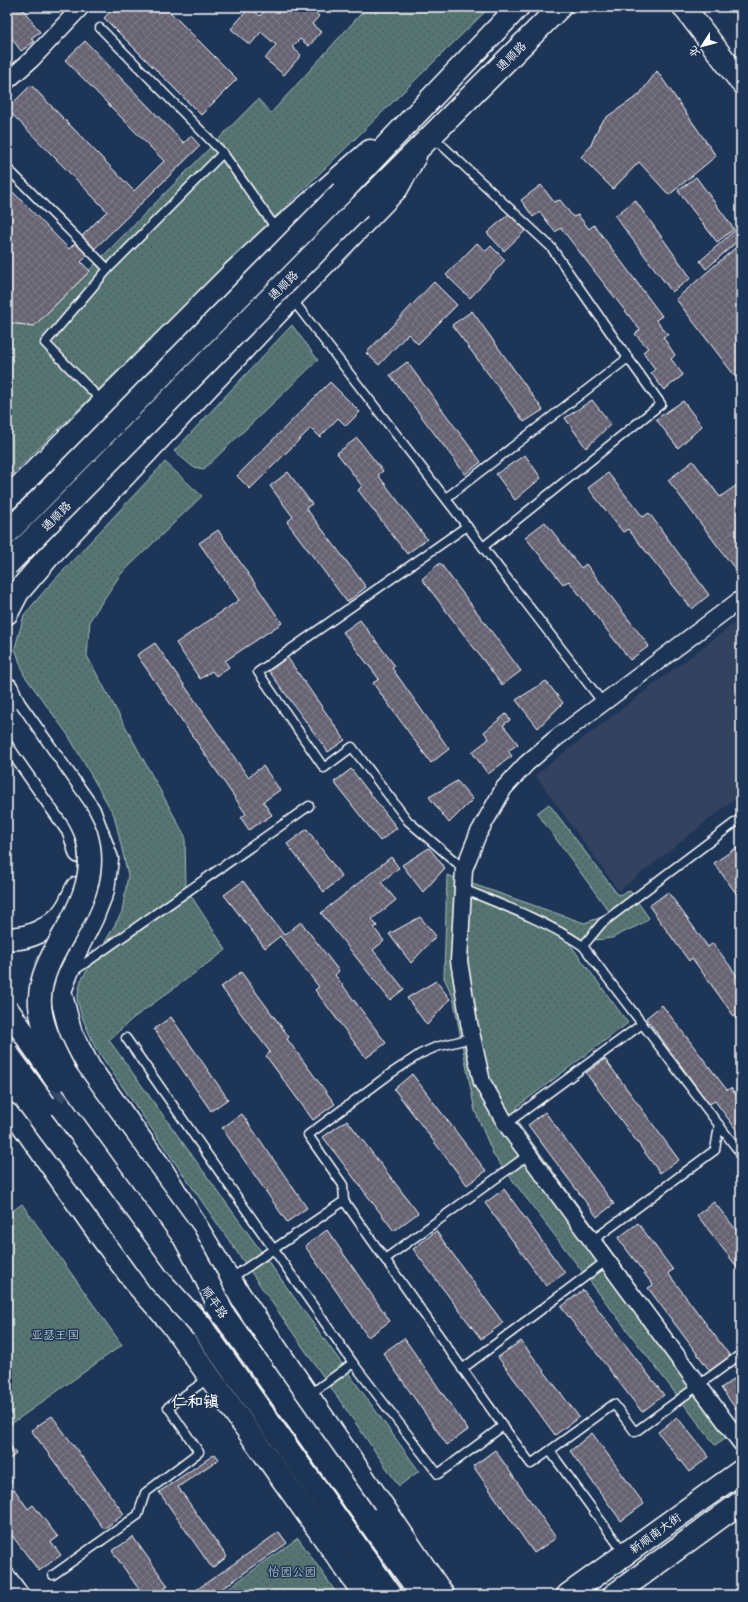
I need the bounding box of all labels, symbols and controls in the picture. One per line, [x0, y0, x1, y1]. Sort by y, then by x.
north arrow [682, 26, 722, 66]
street label: 通顺路 [492, 37, 530, 75]
text: 北 [685, 43, 703, 60]
street label: 通顺路 [264, 266, 302, 304]
street label: 通顺路 [37, 497, 75, 535]
street label: 顺平路 [198, 1282, 232, 1322]
park label: 亚瑟王国 [31, 1326, 79, 1343]
district label: 仁和镇 [171, 1390, 219, 1412]
street label: 新顺南大街 [626, 1508, 684, 1558]
park label: 怡园公园 [268, 1563, 316, 1580]

